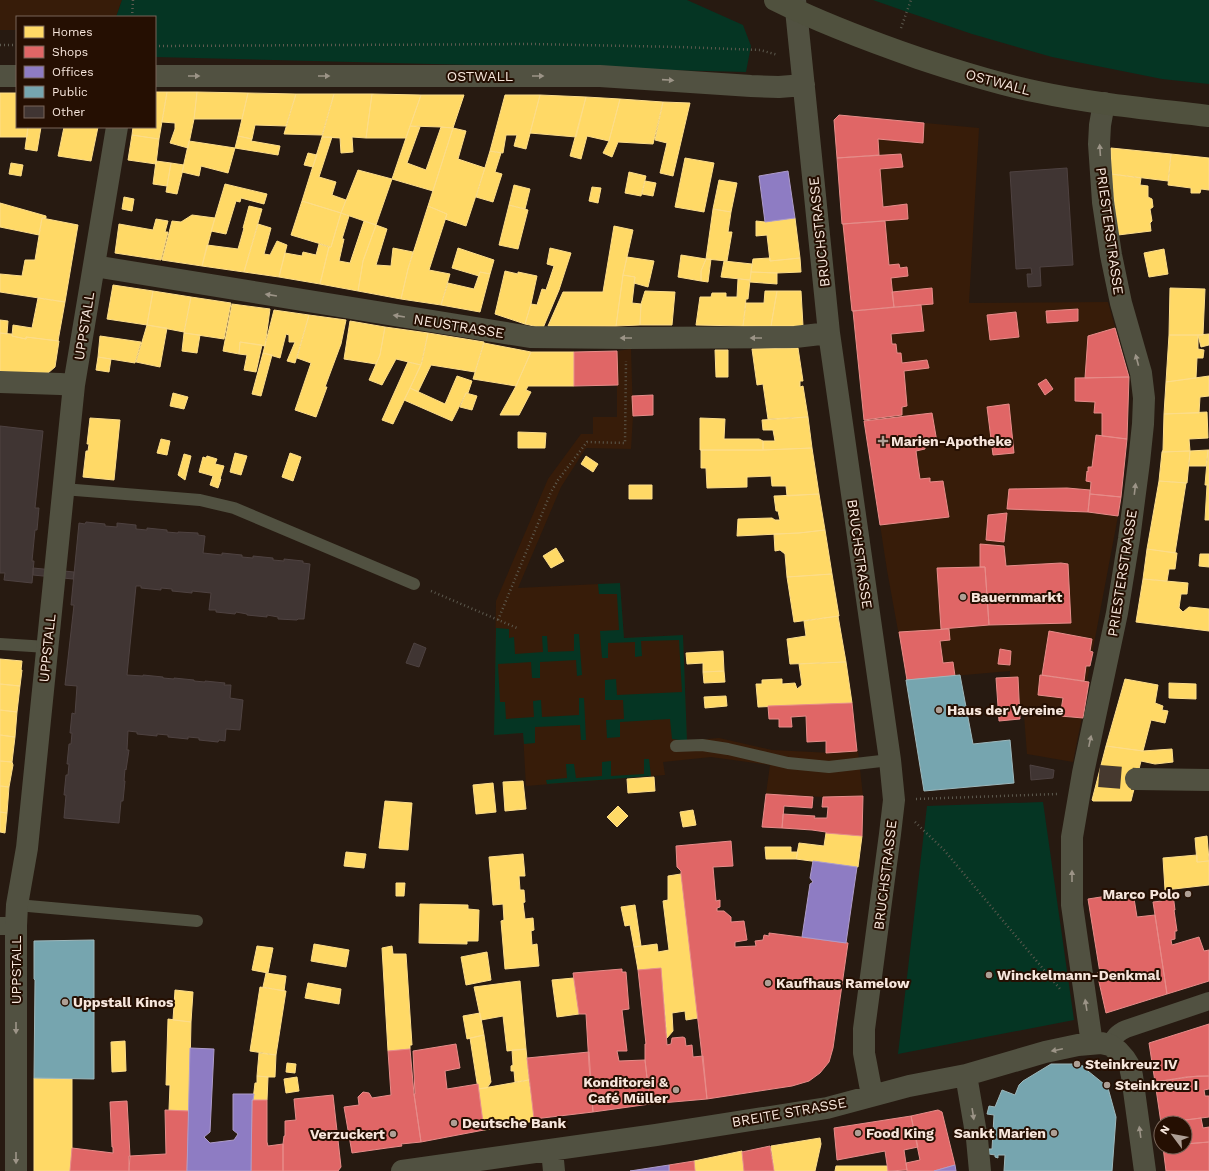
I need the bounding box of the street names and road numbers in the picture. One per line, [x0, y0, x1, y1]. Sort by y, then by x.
street label: OSTWALL [964, 66, 1032, 98]
street label: OSTWALL [447, 68, 513, 84]
street label: PRIESTERSTRASSE [1093, 166, 1127, 296]
street label: BRUCHSTRASSE [805, 176, 833, 288]
street label: UPPSTALL [71, 291, 97, 361]
street label: NEUSTRASSE [413, 311, 505, 341]
street label: BRUCHSTRASSE [844, 498, 876, 610]
street label: PRIESTERSTRASSE [1104, 508, 1140, 638]
street label: UPPSTALL [35, 613, 59, 683]
street label: BRUCHSTRASSE [870, 819, 900, 931]
street label: UPPSTALL [8, 936, 24, 1004]
street label: BREITE STRASSE [730, 1094, 848, 1130]

